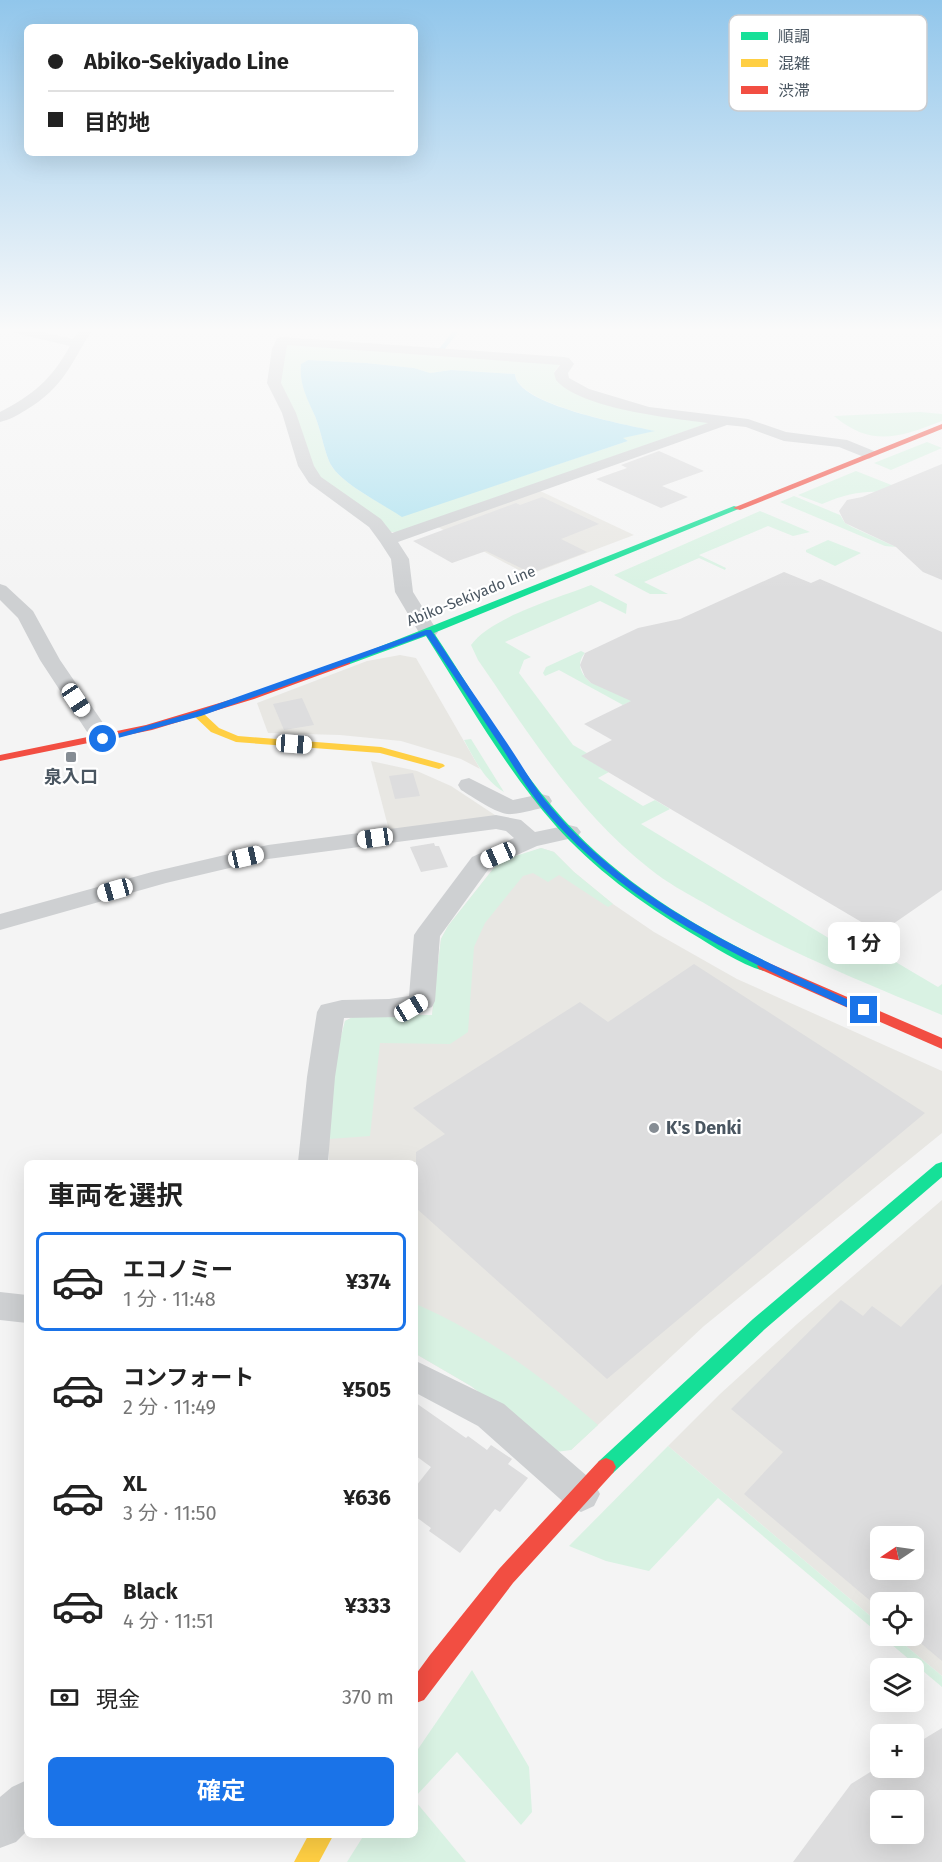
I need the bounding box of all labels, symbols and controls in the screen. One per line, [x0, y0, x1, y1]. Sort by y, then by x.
legend [729, 15, 927, 111]
text: 順調 [778, 27, 810, 46]
text: Abiko-Sekiyado Line [84, 48, 289, 75]
text: 混雑 [778, 54, 810, 73]
text: 渋滞 [778, 81, 810, 100]
text: 目的地 [84, 109, 150, 136]
street label: Abiko-Sekiyado Line [404, 562, 538, 630]
car [58, 680, 94, 720]
route start [89, 725, 116, 752]
car [275, 734, 313, 754]
marker: 泉入口 [64, 750, 78, 764]
place label: 泉入口 [44, 766, 98, 788]
car [356, 827, 394, 849]
car [478, 839, 518, 871]
car [226, 844, 266, 870]
car [95, 876, 135, 904]
callout: 1 分 [828, 923, 900, 965]
text: 1 分 [847, 931, 881, 955]
car [391, 991, 431, 1025]
route end [850, 996, 877, 1023]
place label: K's Denki [666, 1117, 742, 1139]
marker: K's Denki [647, 1121, 661, 1135]
text: 車両を選択 [48, 1180, 183, 1212]
icon: car [51, 1255, 105, 1309]
text: エコノミー [123, 1256, 233, 1283]
text: ¥374 [346, 1268, 391, 1295]
text: 1 分 · 11:48 [123, 1287, 216, 1311]
icon: car [51, 1363, 105, 1417]
text: コンフォート [123, 1364, 254, 1391]
text: ¥505 [342, 1376, 391, 1403]
text: 2 分 · 11:49 [123, 1395, 216, 1419]
text: XL [123, 1470, 147, 1497]
icon: car [51, 1471, 105, 1525]
text: ¥636 [343, 1484, 391, 1511]
text: 3 分 · 11:50 [123, 1501, 217, 1525]
north arrow [870, 1526, 924, 1580]
map controls [870, 1526, 924, 1844]
text: Black [123, 1578, 178, 1605]
icon: car [51, 1579, 105, 1633]
text: ¥333 [345, 1592, 391, 1619]
button: locate [870, 1592, 924, 1646]
text: 4 分 · 11:51 [123, 1609, 214, 1633]
button: layers [870, 1658, 924, 1712]
icon: cash [48, 1681, 81, 1714]
text: 370 m [342, 1685, 394, 1709]
text: 現金 [96, 1686, 140, 1713]
button: + [870, 1724, 924, 1778]
button: 確定 [48, 1757, 394, 1826]
button: − [870, 1790, 924, 1844]

